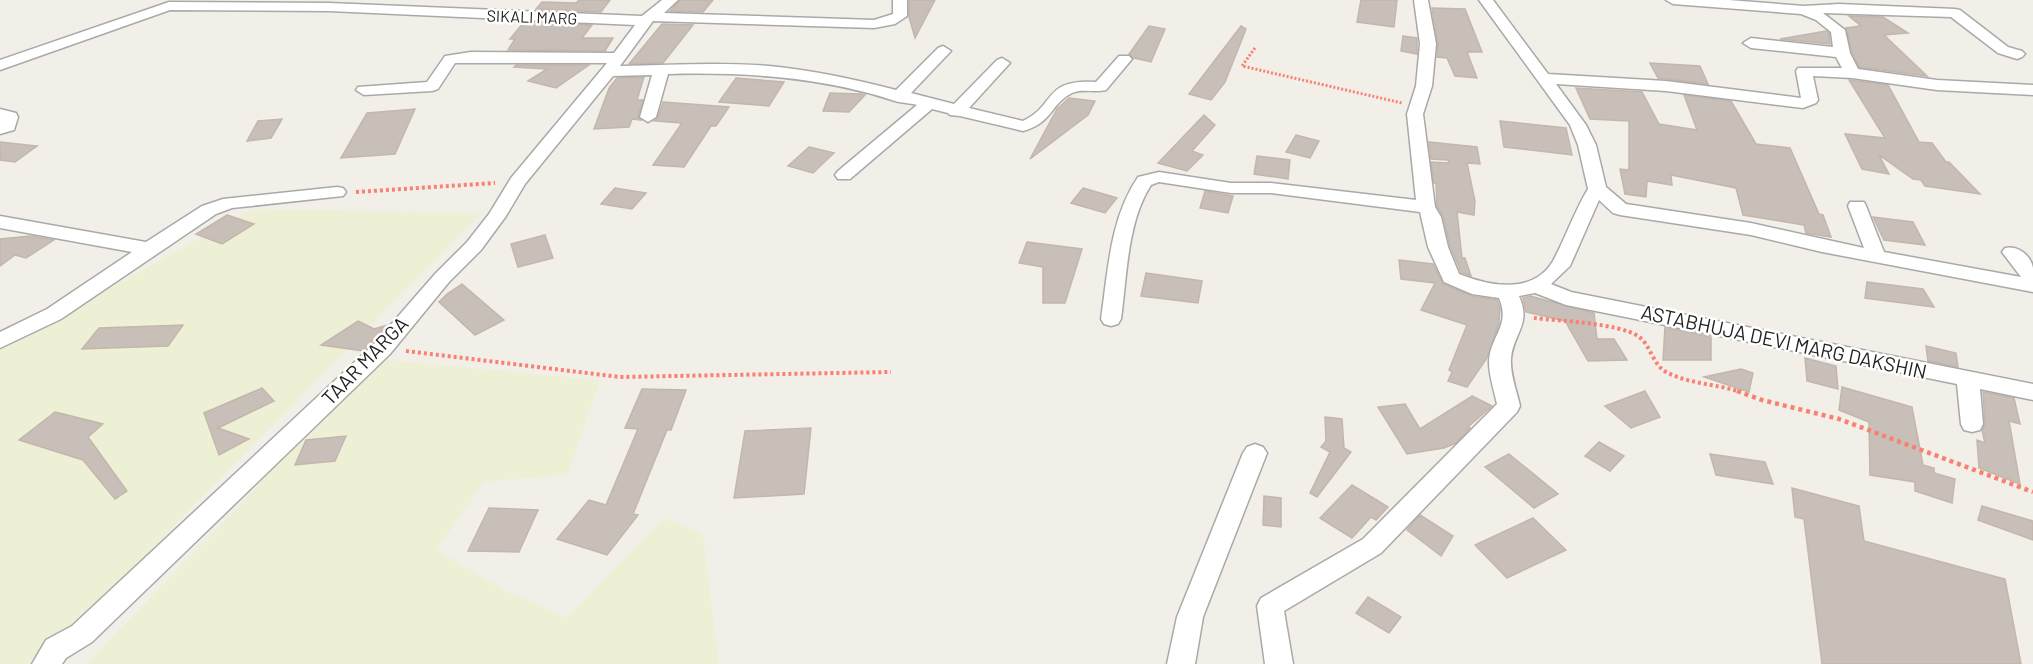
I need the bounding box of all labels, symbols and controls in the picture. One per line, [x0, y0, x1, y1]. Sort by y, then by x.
street label: SIKALI MARG [486, 5, 578, 28]
street label: ASTABHUJA DEVI MARG DAKSHIN [1639, 299, 1929, 383]
street label: TAAR MARGA [316, 311, 412, 410]

